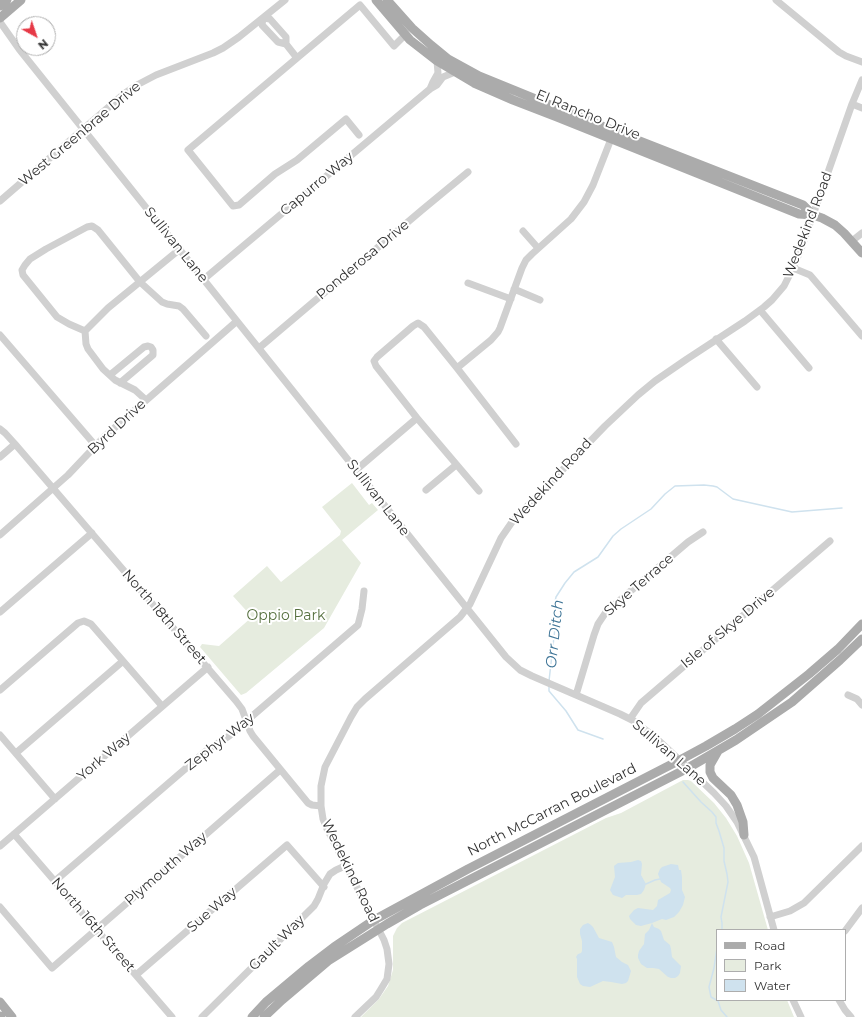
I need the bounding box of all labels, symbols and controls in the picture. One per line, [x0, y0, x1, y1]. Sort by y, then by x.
north arrow [16, 16, 56, 56]
text: N [35, 36, 51, 53]
street label: West Greenbrae Drive [16, 78, 144, 190]
street label: El Rancho Drive [533, 86, 643, 144]
street label: Capurro Way [277, 148, 357, 220]
street label: Wedekind Road [780, 169, 836, 281]
street label: Sullivan Lane [140, 204, 212, 286]
street label: Ponderosa Drive [313, 216, 413, 304]
street label: Byrd Drive [84, 396, 150, 458]
street label: Wedekind Road [506, 435, 596, 529]
street label: Sullivan Lane [343, 456, 413, 540]
street label: Skye Terrace [601, 550, 677, 620]
street label: North 18th Street [118, 566, 210, 668]
street label: Isle of Skye Drive [678, 584, 778, 672]
water label: Orr Ditch [542, 599, 568, 669]
park label: Oppio Park [247, 608, 325, 624]
street label: Zephyr Way [182, 710, 258, 774]
street label: Sullivan Lane [629, 716, 709, 790]
street label: York Way [74, 729, 134, 785]
street label: North McCarran Boulevard [465, 760, 639, 860]
street label: Wedekind Road [318, 817, 382, 925]
street label: Plymouth Way [121, 829, 211, 909]
street label: North 16th Street [47, 874, 139, 976]
street label: Sue Way [184, 884, 240, 936]
street label: Gault Way [246, 912, 308, 974]
legend [716, 929, 846, 1001]
text: Road [754, 938, 785, 953]
text: Park [754, 958, 781, 973]
text: Water [754, 978, 790, 993]

